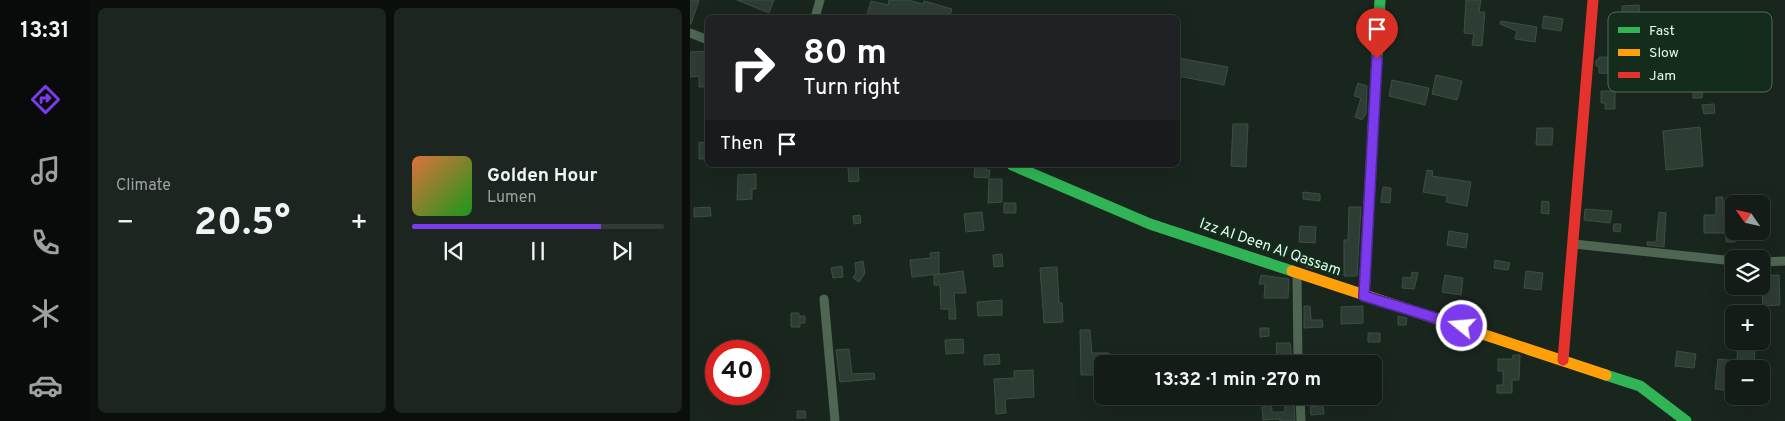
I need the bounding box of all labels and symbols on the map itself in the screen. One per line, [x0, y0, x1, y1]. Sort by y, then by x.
pin [1356, 8, 1398, 59]
legend [1608, 12, 1772, 92]
text: Fast [1649, 23, 1675, 40]
text: Slow [1649, 45, 1679, 62]
text: Jam [1649, 68, 1676, 85]
north arrow [1725, 195, 1770, 240]
street label: Izz Al Deen Al Qassam [1197, 215, 1343, 281]
position arrow [1435, 299, 1487, 351]
speed limit sign: 40 [705, 340, 770, 405]

